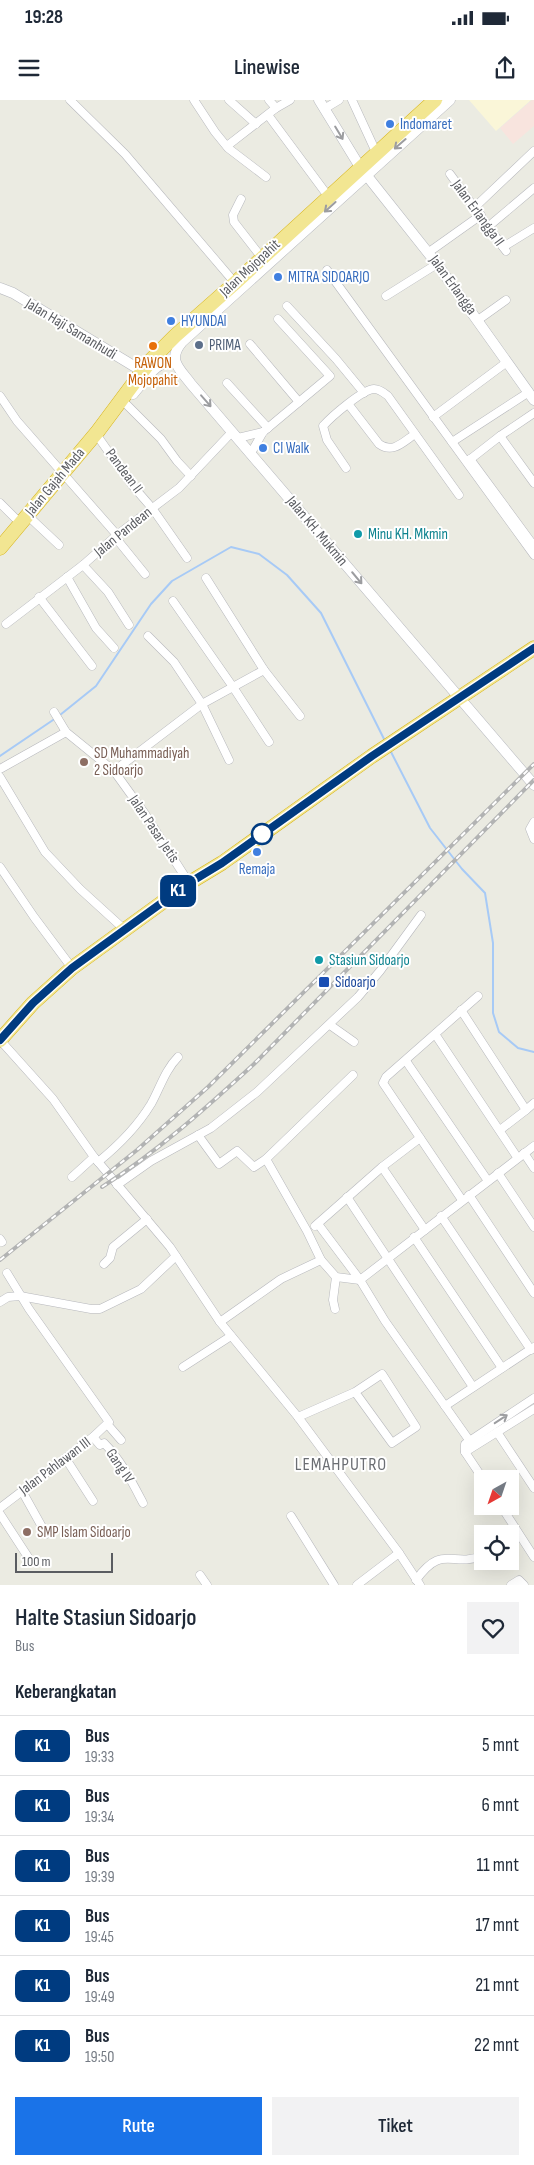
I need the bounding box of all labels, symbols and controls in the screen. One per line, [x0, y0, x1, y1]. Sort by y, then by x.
text: 19:28 [25, 6, 63, 29]
icon: menu [15, 54, 43, 82]
text: Linewise [234, 54, 300, 81]
icon: share [491, 54, 519, 82]
place label: Indomaret [400, 115, 452, 134]
marker: Indomaret [384, 118, 396, 130]
one-way arrow [335, 126, 345, 140]
one-way arrow [394, 138, 407, 150]
street label: Jalan Erlangga II [447, 175, 509, 250]
one-way arrow [323, 201, 336, 213]
street label: Jalan Mojopahit [215, 235, 285, 302]
street label: Jalan Erlangga [424, 251, 481, 319]
place label: MITRA SIDOARJO [288, 268, 370, 287]
marker: MITRA SIDOARJO [272, 271, 284, 283]
street label: Jalan Haji Samanhudi [21, 294, 120, 364]
place label: HYUNDAI [181, 312, 227, 331]
marker: HYUNDAI [165, 315, 177, 327]
place label: PRIMA [209, 336, 241, 355]
marker: PRIMA [193, 339, 205, 351]
marker: RAWON Mojopahit [147, 340, 159, 352]
place label: RAWON Mojopahit [128, 354, 178, 390]
one-way arrow [200, 395, 212, 408]
place label: CI Walk [273, 439, 310, 458]
marker: CI Walk [257, 442, 269, 454]
street label: Jalan Gajah Mada [20, 444, 89, 521]
street label: Pandean II [101, 445, 147, 497]
street label: Jalan KH. Mukmin [282, 491, 352, 570]
street label: Jalan Pandean [89, 503, 156, 562]
place label: Minu KH. Mkmin [368, 525, 448, 544]
marker: Minu KH. Mkmin [352, 528, 364, 540]
one-way arrow [352, 571, 363, 584]
place label: SD Muhammadiyah 2 Sidoarjo [94, 744, 189, 780]
marker: SD Muhammadiyah 2 Sidoarjo [78, 756, 90, 768]
street label: Jalan Pasar Jetis [124, 791, 184, 867]
unlabelled marker [251, 823, 273, 845]
marker: Remaja [251, 846, 263, 858]
place label: Remaja [239, 860, 276, 879]
line badge: K1 [156, 875, 200, 907]
text: K1 [170, 880, 186, 901]
place label: Stasiun Sidoarjo [329, 951, 410, 970]
marker: Stasiun Sidoarjo [313, 954, 325, 966]
place label: Sidoarjo [335, 973, 376, 992]
marker: Sidoarjo [317, 975, 331, 989]
one-way arrow [494, 1414, 508, 1424]
street label: Jalan Pahlawan III [15, 1433, 95, 1500]
street label: Gang IV [102, 1445, 139, 1487]
district label: LEMAHPUTRO [295, 1454, 387, 1475]
north arrow [474, 1470, 519, 1515]
map controls [474, 1470, 519, 1570]
place label: SMP Islam Sidoarjo [37, 1523, 131, 1542]
button: locate [474, 1525, 519, 1570]
marker: SMP Islam Sidoarjo [21, 1526, 33, 1538]
scale bar [15, 1550, 112, 1573]
text: 100 m [22, 1553, 51, 1570]
button: heart [467, 1602, 519, 1654]
text: Halte Stasiun Sidoarjo [15, 1603, 197, 1632]
text: Bus [15, 1637, 35, 1656]
text: Keberangkatan [15, 1681, 117, 1704]
text: Bus [85, 1725, 110, 1748]
text: 5 mnt [482, 1734, 519, 1757]
text: K1 [35, 1735, 50, 1756]
text: 19:33 [85, 1748, 114, 1767]
text: Bus [85, 1785, 110, 1808]
text: 6 mnt [481, 1794, 519, 1817]
text: K1 [35, 1795, 50, 1816]
text: 19:34 [85, 1808, 114, 1827]
text: Bus [85, 1845, 110, 1868]
text: 11 mnt [476, 1854, 519, 1877]
text: K1 [35, 1855, 50, 1876]
text: 19:39 [85, 1868, 115, 1887]
text: Bus [85, 1905, 110, 1928]
text: 17 mnt [476, 1914, 519, 1937]
text: K1 [35, 1915, 50, 1936]
text: 19:45 [85, 1928, 114, 1947]
text: Bus [85, 1965, 110, 1988]
text: 21 mnt [475, 1974, 519, 1997]
text: K1 [35, 1975, 50, 1996]
text: 19:49 [85, 1988, 115, 2007]
text: Bus [85, 2025, 110, 2048]
text: 22 mnt [474, 2034, 519, 2057]
text: K1 [35, 2035, 50, 2056]
text: 19:50 [85, 2048, 114, 2067]
button: Rute [15, 2097, 262, 2155]
button: Tiket [272, 2097, 519, 2155]

